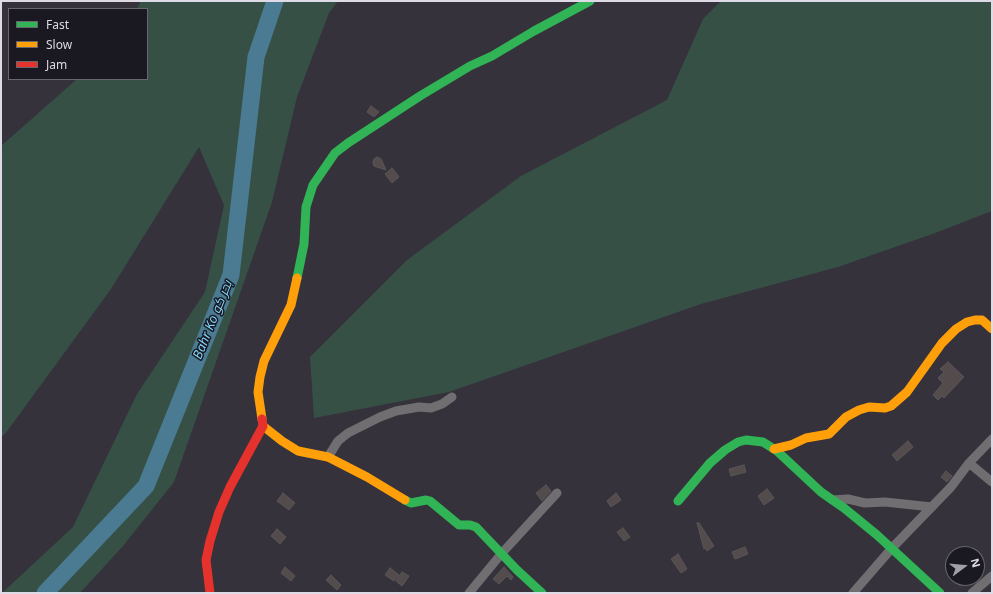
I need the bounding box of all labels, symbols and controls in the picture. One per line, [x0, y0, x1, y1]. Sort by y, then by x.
legend [8, 8, 148, 80]
text: Fast [46, 16, 69, 33]
text: Slow [46, 36, 72, 53]
text: Jam [46, 56, 67, 73]
water label: Bahr Ko بحر كو [190, 278, 236, 362]
north arrow [945, 546, 985, 586]
text: N [968, 556, 984, 569]

